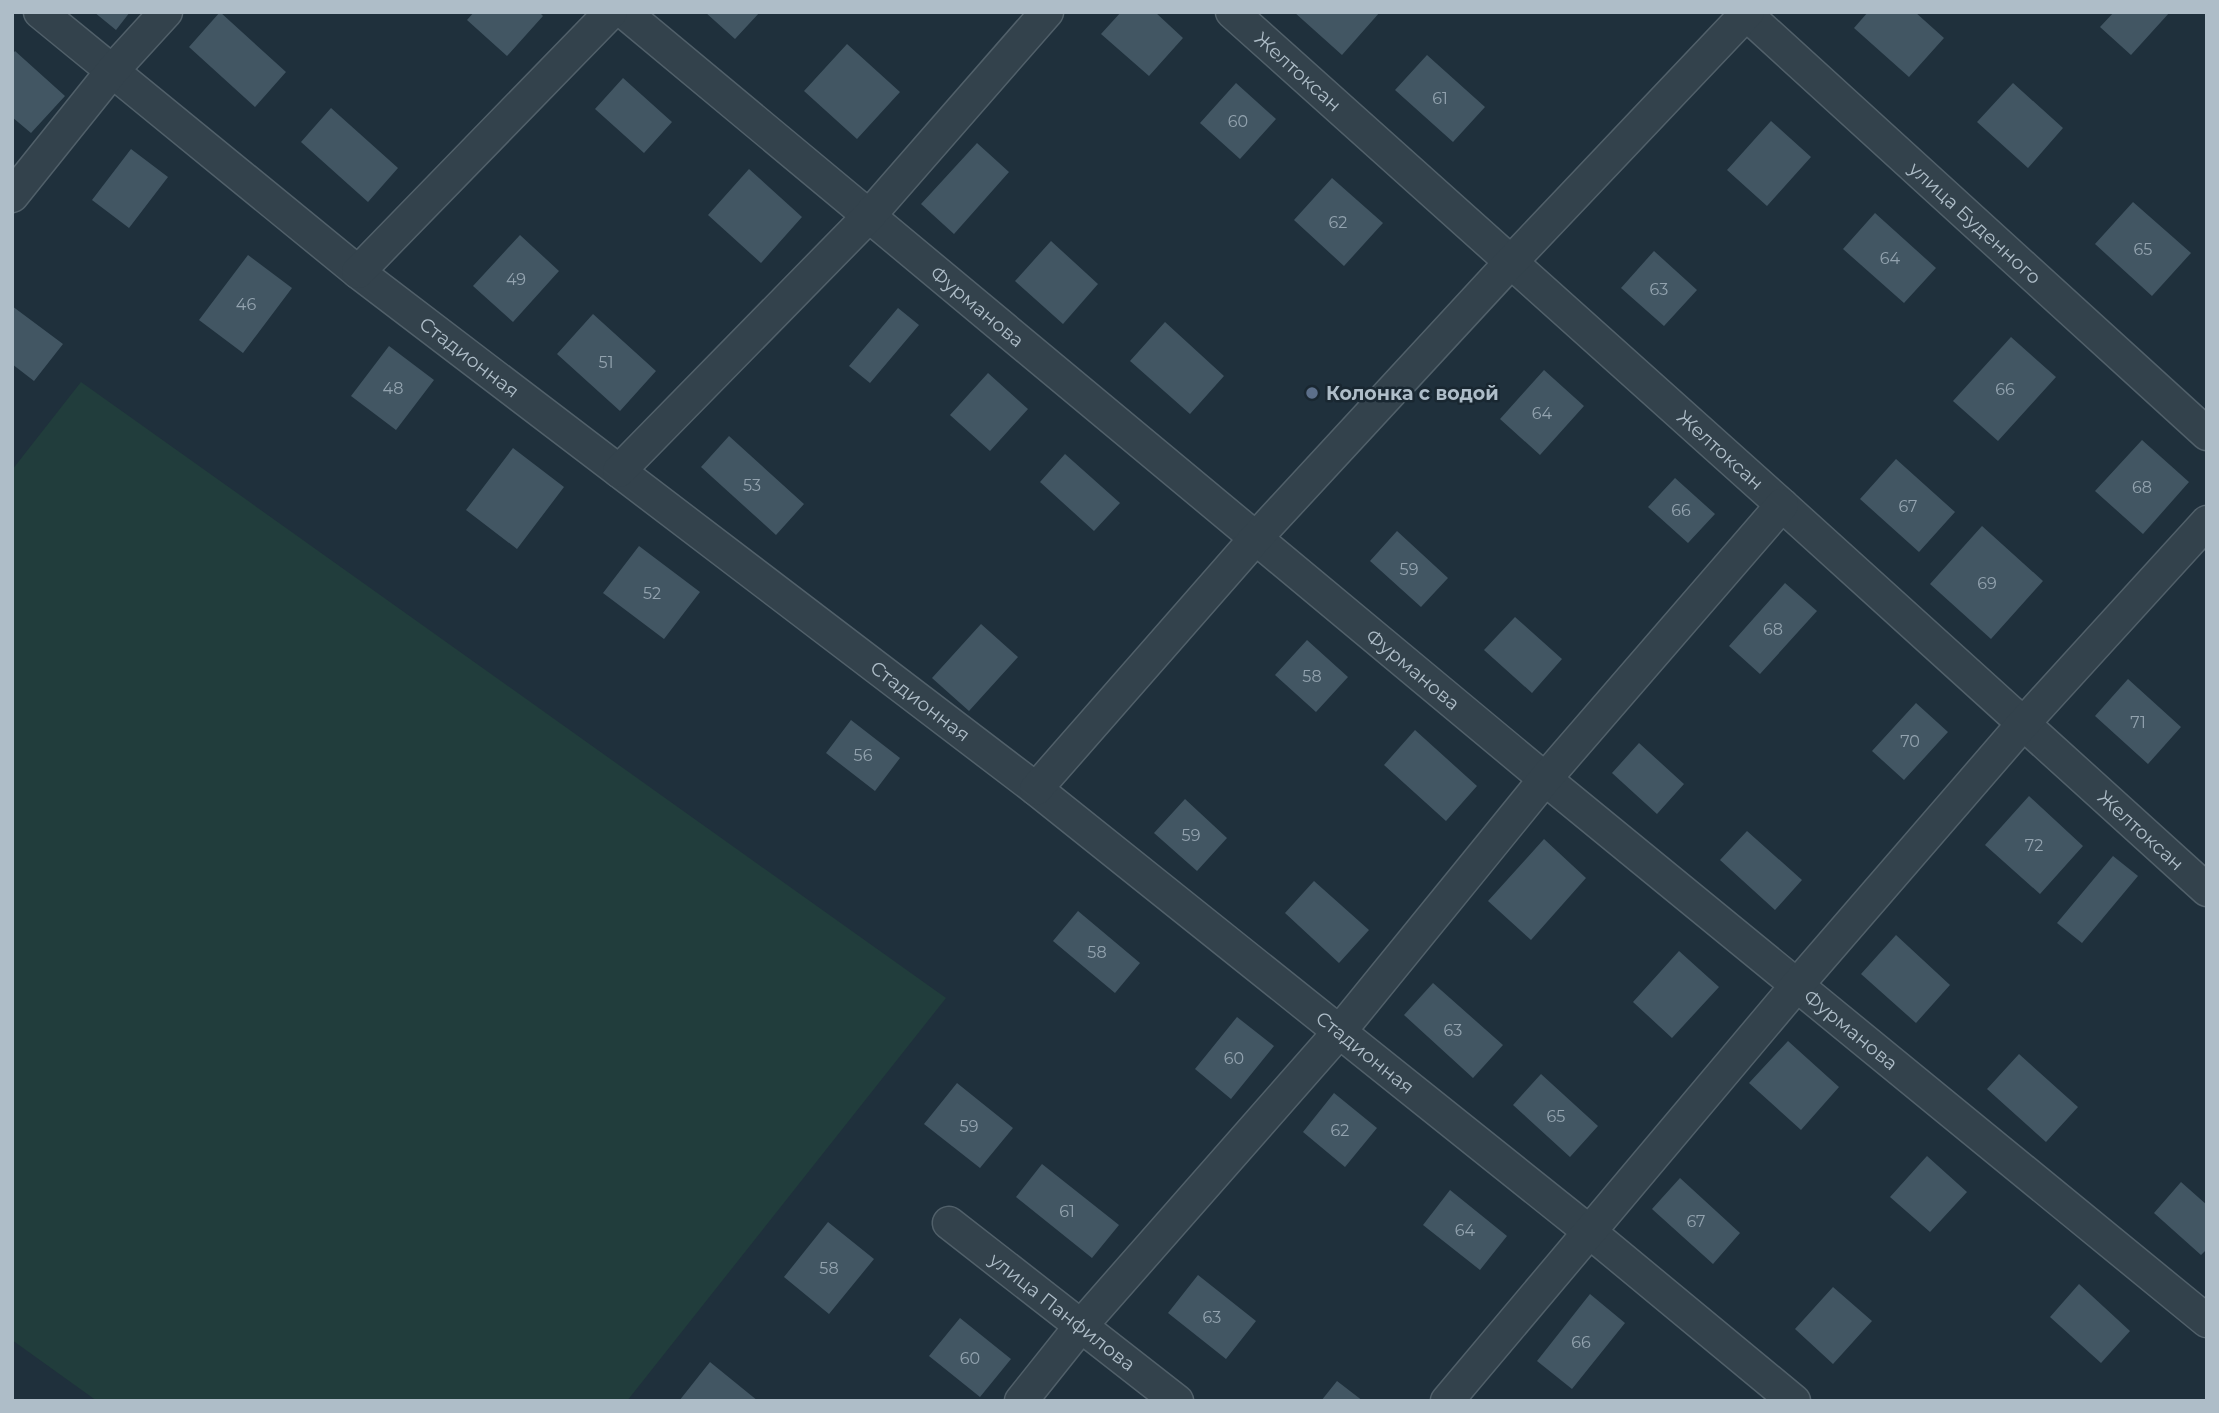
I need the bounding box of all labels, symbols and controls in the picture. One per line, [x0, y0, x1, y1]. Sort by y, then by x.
street label: Желтоксан [1250, 27, 1346, 116]
house number: 61 [1432, 89, 1448, 108]
house number: 60 [1228, 112, 1248, 131]
street label: улица Буденного [1904, 156, 2046, 289]
house number: 62 [1329, 213, 1347, 232]
house number: 65 [2134, 240, 2152, 259]
house number: 64 [1880, 249, 1901, 268]
street label: Фурманова [926, 261, 1029, 352]
house number: 49 [506, 270, 526, 289]
house number: 63 [1650, 280, 1668, 299]
house number: 46 [236, 295, 256, 314]
street label: Стадионная [415, 312, 524, 402]
house number: 51 [599, 353, 613, 372]
house number: 48 [383, 379, 403, 398]
house number: 66 [1995, 380, 2015, 399]
place label: Колонка с водой [1326, 382, 1499, 405]
marker: Колонка с водой [1304, 385, 1320, 401]
house number: 64 [1532, 404, 1553, 423]
street label: Желтоксан [1673, 405, 1768, 495]
house number: 53 [743, 476, 761, 495]
house number: 68 [2132, 478, 2152, 497]
house number: 67 [1898, 497, 1918, 516]
house number: 66 [1671, 501, 1691, 520]
house number: 59 [1400, 560, 1418, 579]
house number: 69 [1977, 574, 1997, 593]
house number: 52 [643, 584, 661, 603]
house number: 68 [1763, 620, 1783, 639]
street label: Фурманова [1362, 624, 1465, 715]
street label: Стадионная [866, 656, 975, 746]
house number: 58 [1302, 667, 1322, 686]
house number: 71 [2130, 713, 2146, 732]
house number: 70 [1900, 732, 1920, 751]
house number: 56 [854, 746, 873, 765]
street label: Желтоксан [2093, 785, 2189, 875]
house number: 59 [1182, 826, 1200, 845]
house number: 72 [2025, 836, 2043, 855]
house number: 58 [1087, 943, 1107, 962]
street label: Фурманова [1799, 984, 1903, 1075]
street label: Стадионная [1311, 1006, 1419, 1099]
house number: 63 [1444, 1021, 1462, 1040]
house number: 60 [1224, 1049, 1244, 1068]
house number: 65 [1547, 1107, 1565, 1126]
house number: 59 [960, 1117, 978, 1136]
house number: 62 [1331, 1121, 1349, 1140]
house number: 61 [1059, 1202, 1075, 1221]
house number: 67 [1686, 1212, 1706, 1231]
house number: 64 [1455, 1221, 1476, 1240]
street label: улица Панфилова [984, 1247, 1140, 1376]
house number: 58 [819, 1259, 839, 1278]
house number: 63 [1203, 1308, 1221, 1327]
house number: 66 [1571, 1333, 1591, 1352]
house number: 60 [960, 1349, 980, 1368]

